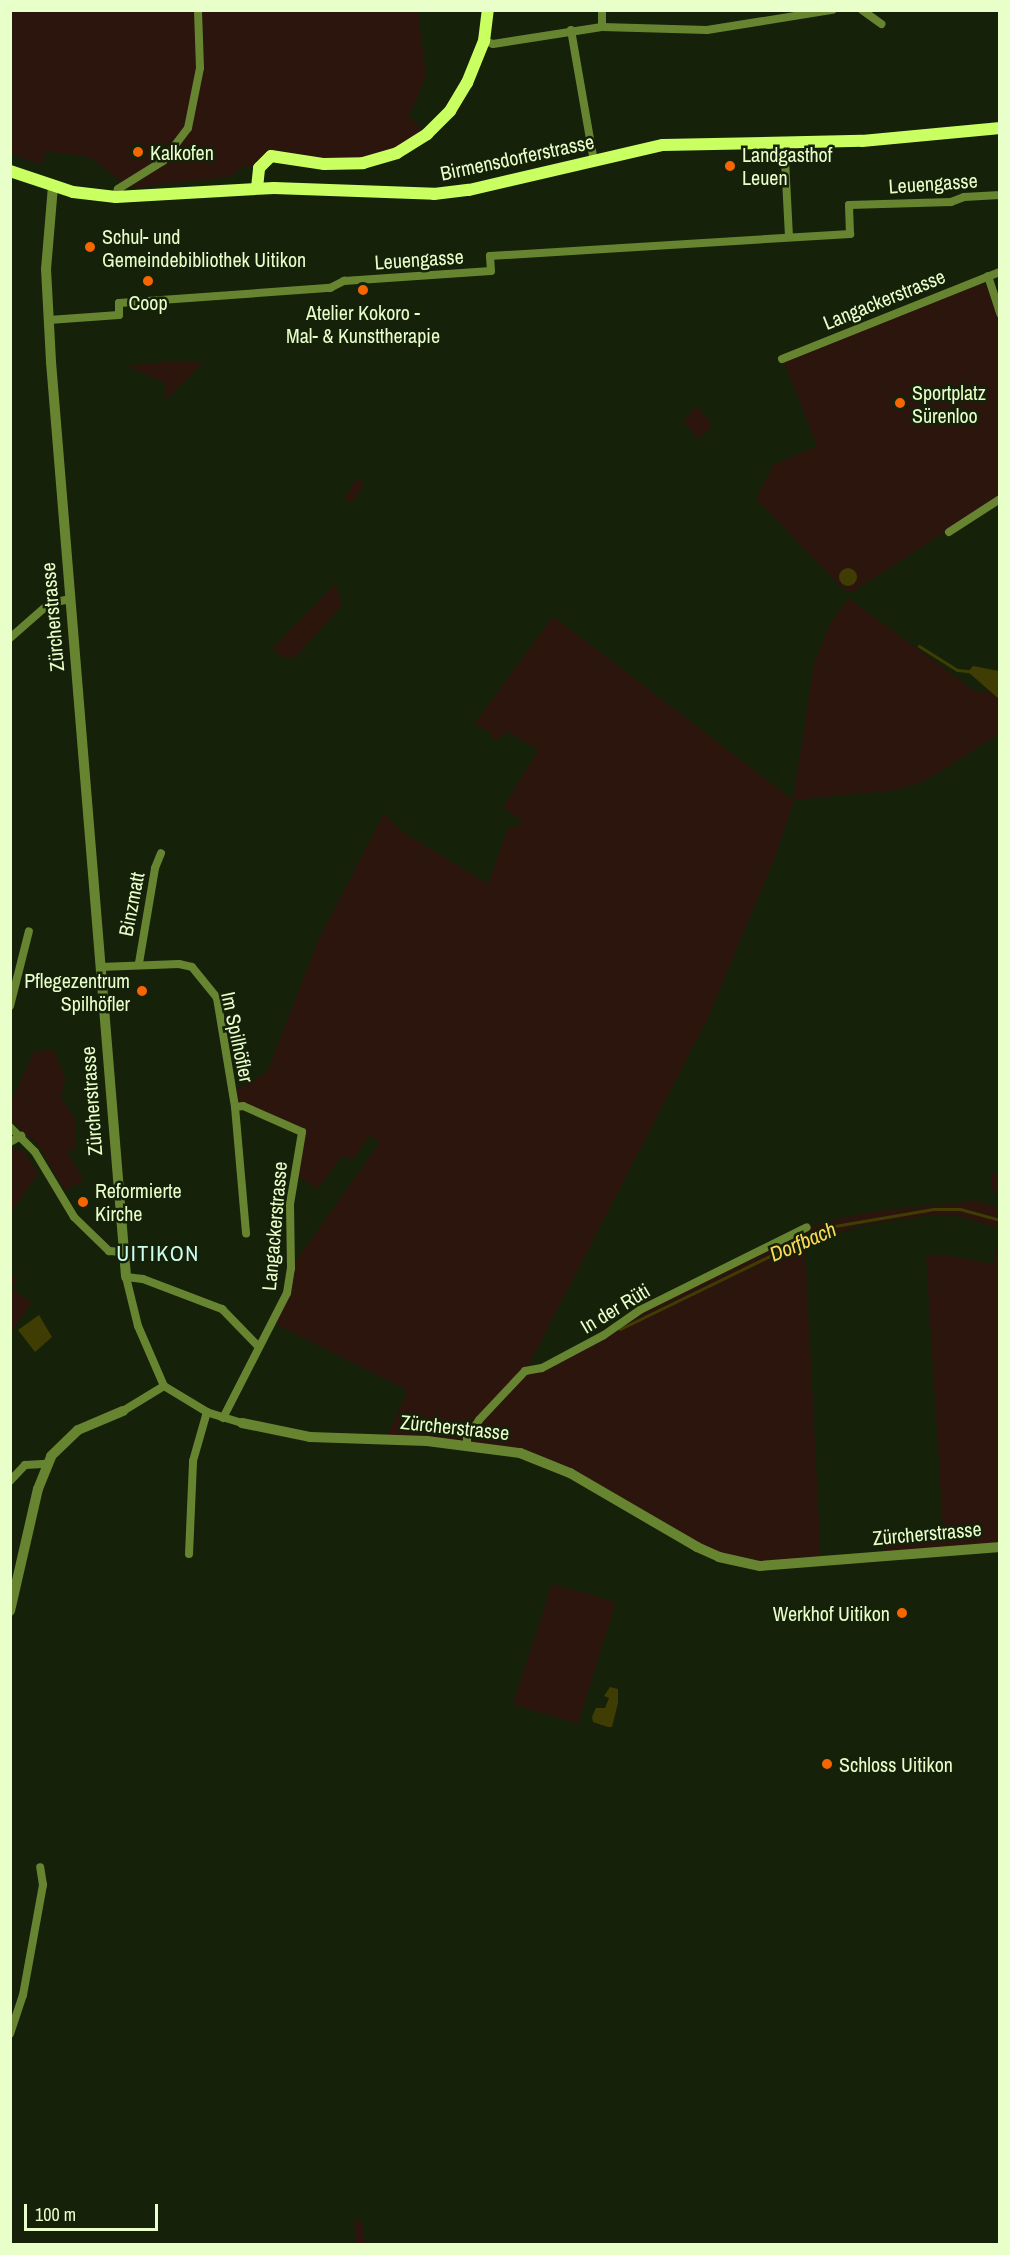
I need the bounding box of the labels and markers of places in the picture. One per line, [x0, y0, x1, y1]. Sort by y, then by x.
place label: Kalkofen [150, 140, 214, 164]
place label: Landgasthof Leuen [742, 142, 832, 189]
marker: Kalkofen [131, 145, 145, 159]
marker: Landgasthof Leuen [723, 159, 737, 173]
place label: Schul- und Gemeindebibliothek Uitikon [102, 224, 306, 271]
marker: Schul- und Gemeindebibliothek Uitikon [83, 240, 97, 254]
marker: Coop [141, 274, 155, 288]
marker: Atelier Kokoro - Mal- & Kunsttherapie [356, 283, 370, 297]
place label: Coop [128, 290, 168, 314]
place label: Atelier Kokoro - Mal- & Kunsttherapie [286, 300, 440, 347]
place label: Sportplatz Sürenloo [912, 380, 986, 427]
marker: Sportplatz Sürenloo [893, 396, 907, 410]
place label: Pflegezentrum Spilhöfler [24, 968, 130, 1015]
marker: Pflegezentrum Spilhöfler [135, 984, 149, 998]
place label: Reformierte Kirche [95, 1178, 182, 1225]
marker: Reformierte Kirche [76, 1195, 90, 1209]
place label: Werkhof Uitikon [773, 1601, 890, 1625]
marker: Werkhof Uitikon [895, 1606, 909, 1620]
place label: Schloss Uitikon [839, 1752, 953, 1776]
marker: Schloss Uitikon [820, 1757, 834, 1771]

